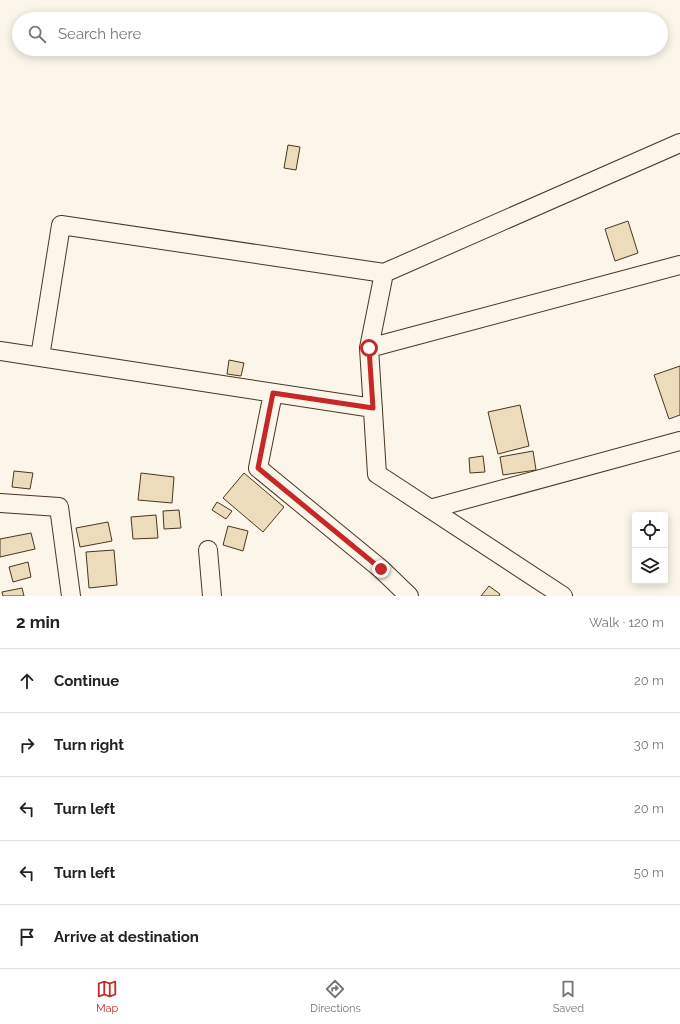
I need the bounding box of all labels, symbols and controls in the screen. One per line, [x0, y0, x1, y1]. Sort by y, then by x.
search box [12, 12, 668, 56]
icon: search [26, 23, 48, 45]
text: Search here [58, 25, 141, 43]
route start [360, 339, 378, 357]
map controls [632, 512, 668, 584]
button: locate [632, 512, 668, 548]
button: layers [632, 548, 668, 584]
route end [372, 560, 390, 578]
text: 2 min [16, 612, 60, 632]
text: Walk · 120 m [589, 615, 664, 630]
icon: ahead [16, 670, 38, 692]
text: Continue [54, 672, 119, 690]
text: 20 m [634, 673, 664, 688]
icon: right [16, 734, 38, 756]
text: Turn right [54, 736, 124, 754]
text: 30 m [634, 737, 664, 752]
icon: left [16, 798, 38, 820]
text: Turn left [54, 800, 115, 818]
text: 20 m [634, 801, 664, 816]
icon: left [16, 862, 38, 884]
text: Turn left [54, 864, 115, 882]
text: 50 m [634, 865, 664, 880]
icon: arrive [16, 926, 38, 948]
text: Arrive at destination [54, 928, 199, 946]
tab: Map [96, 978, 118, 1015]
tab: Directions [310, 978, 361, 1015]
tab: Saved [553, 978, 584, 1015]

